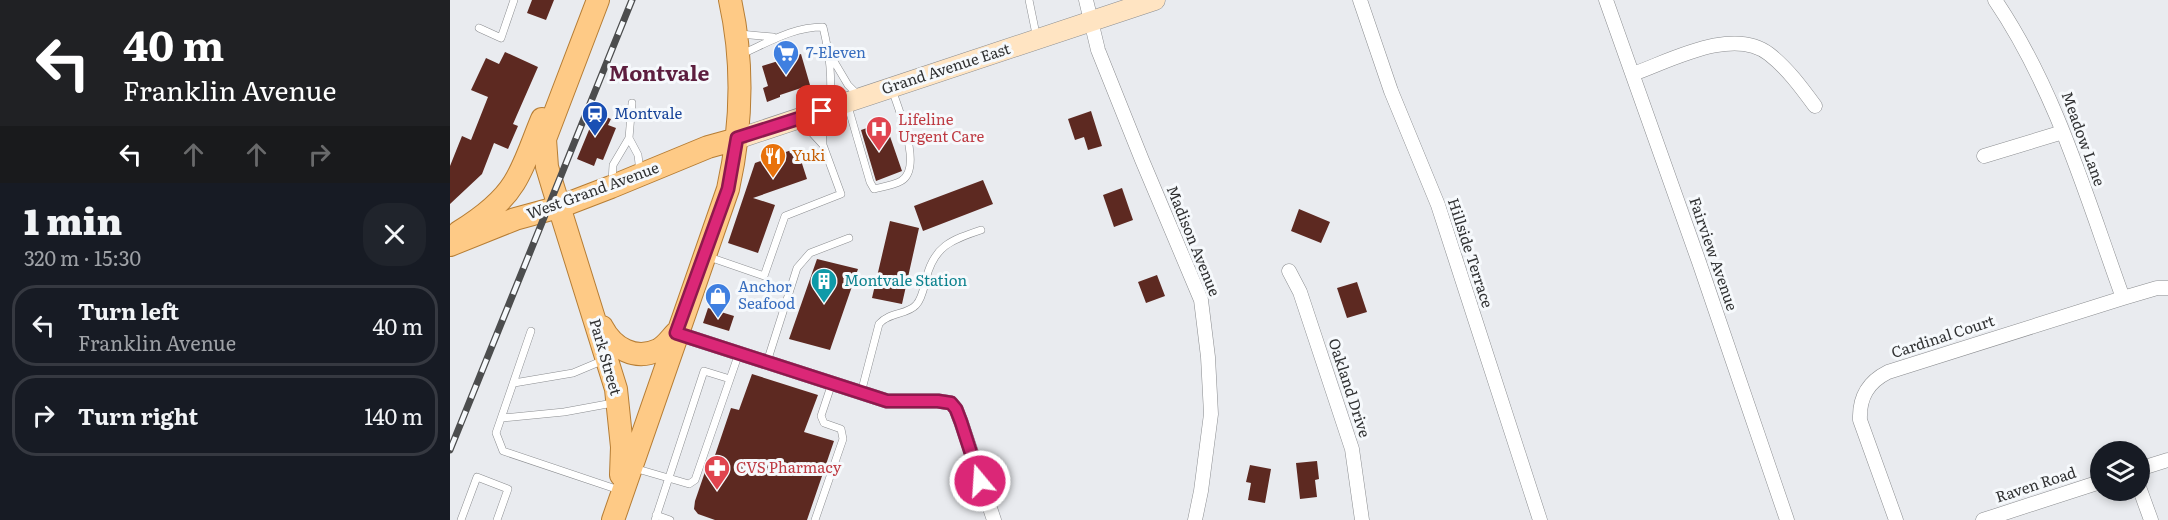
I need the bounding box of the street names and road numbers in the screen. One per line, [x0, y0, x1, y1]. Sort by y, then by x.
street label: Grand Avenue East [878, 36, 1013, 99]
street label: Meadow Lane [2057, 88, 2112, 189]
street label: West Grand Avenue [523, 155, 662, 224]
street label: Madison Avenue [1162, 181, 1227, 300]
street label: Fairview Avenue [1684, 194, 1745, 314]
street label: Hillside Terrace [1443, 195, 1500, 311]
street label: Cardinal Court [1888, 308, 1997, 363]
street label: Park Street [585, 316, 628, 398]
street label: Oakland Drive [1324, 335, 1377, 440]
street label: Raven Road [1992, 460, 2079, 507]

